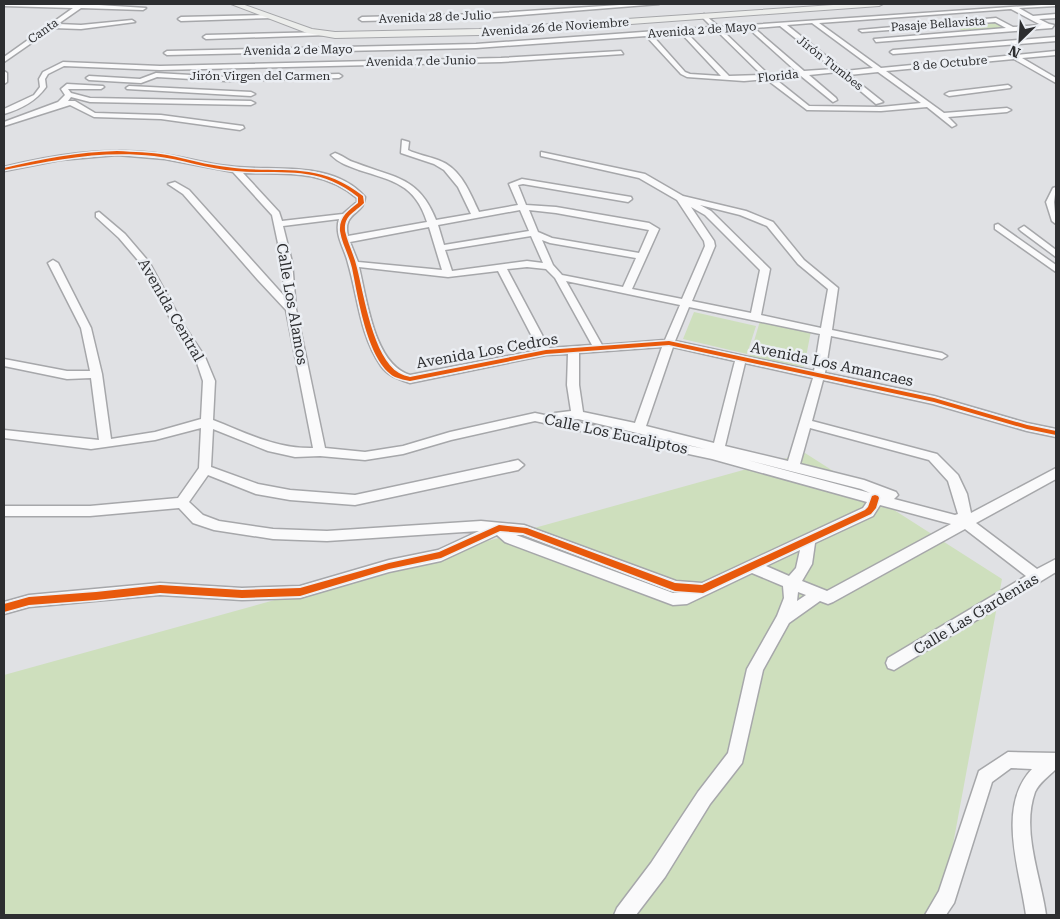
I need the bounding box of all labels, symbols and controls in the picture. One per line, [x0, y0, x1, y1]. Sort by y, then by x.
street label: Avenida 28 de Julio [378, 8, 492, 26]
street label: Pasaje Bellavista [890, 14, 986, 34]
street label: Canta [25, 15, 61, 46]
street label: Avenida 26 de Noviembre [481, 15, 630, 39]
north arrow [995, 15, 1045, 65]
street label: Avenida 2 de Mayo [647, 19, 757, 41]
street label: Jirón Tumbes [794, 33, 866, 93]
street label: Avenida 2 de Mayo [243, 42, 353, 58]
text: N [1006, 42, 1023, 61]
street label: Avenida 7 de Junio [366, 53, 476, 69]
street label: 8 de Octubre [912, 53, 988, 73]
street label: Florida [757, 67, 800, 85]
street label: Jirón Virgen del Carmen [190, 69, 331, 83]
street label: Calle Los Alamos [272, 242, 312, 366]
street label: Avenida Central [134, 255, 208, 365]
street label: Avenida Los Cedros [415, 330, 559, 372]
street label: Avenida Los Amancaes [749, 338, 915, 390]
street label: Calle Los Eucaliptos [543, 410, 689, 458]
street label: Calle Las Gardenias [910, 570, 1042, 658]

